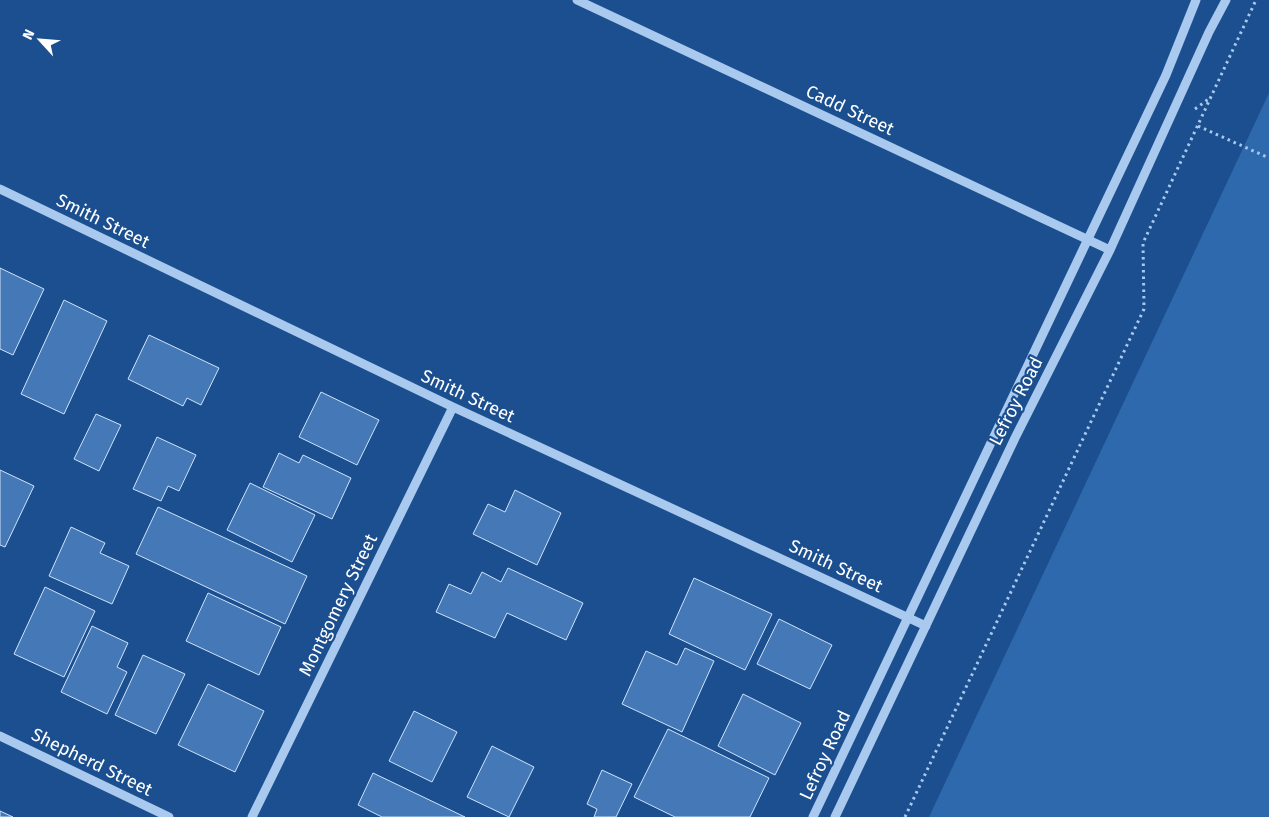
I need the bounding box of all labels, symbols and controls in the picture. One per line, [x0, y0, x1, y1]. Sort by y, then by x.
north arrow [15, 15, 65, 65]
text: N [19, 27, 38, 42]
street label: Cadd Street [802, 80, 898, 140]
street label: Smith Street [53, 189, 154, 253]
street label: Lefroy Road [984, 353, 1048, 449]
street label: Smith Street [418, 365, 519, 428]
street label: Montgomery Street [294, 530, 382, 680]
street label: Smith Street [786, 535, 887, 598]
street label: Lefroy Road [795, 707, 855, 803]
street label: Shepherd Street [28, 723, 157, 801]

